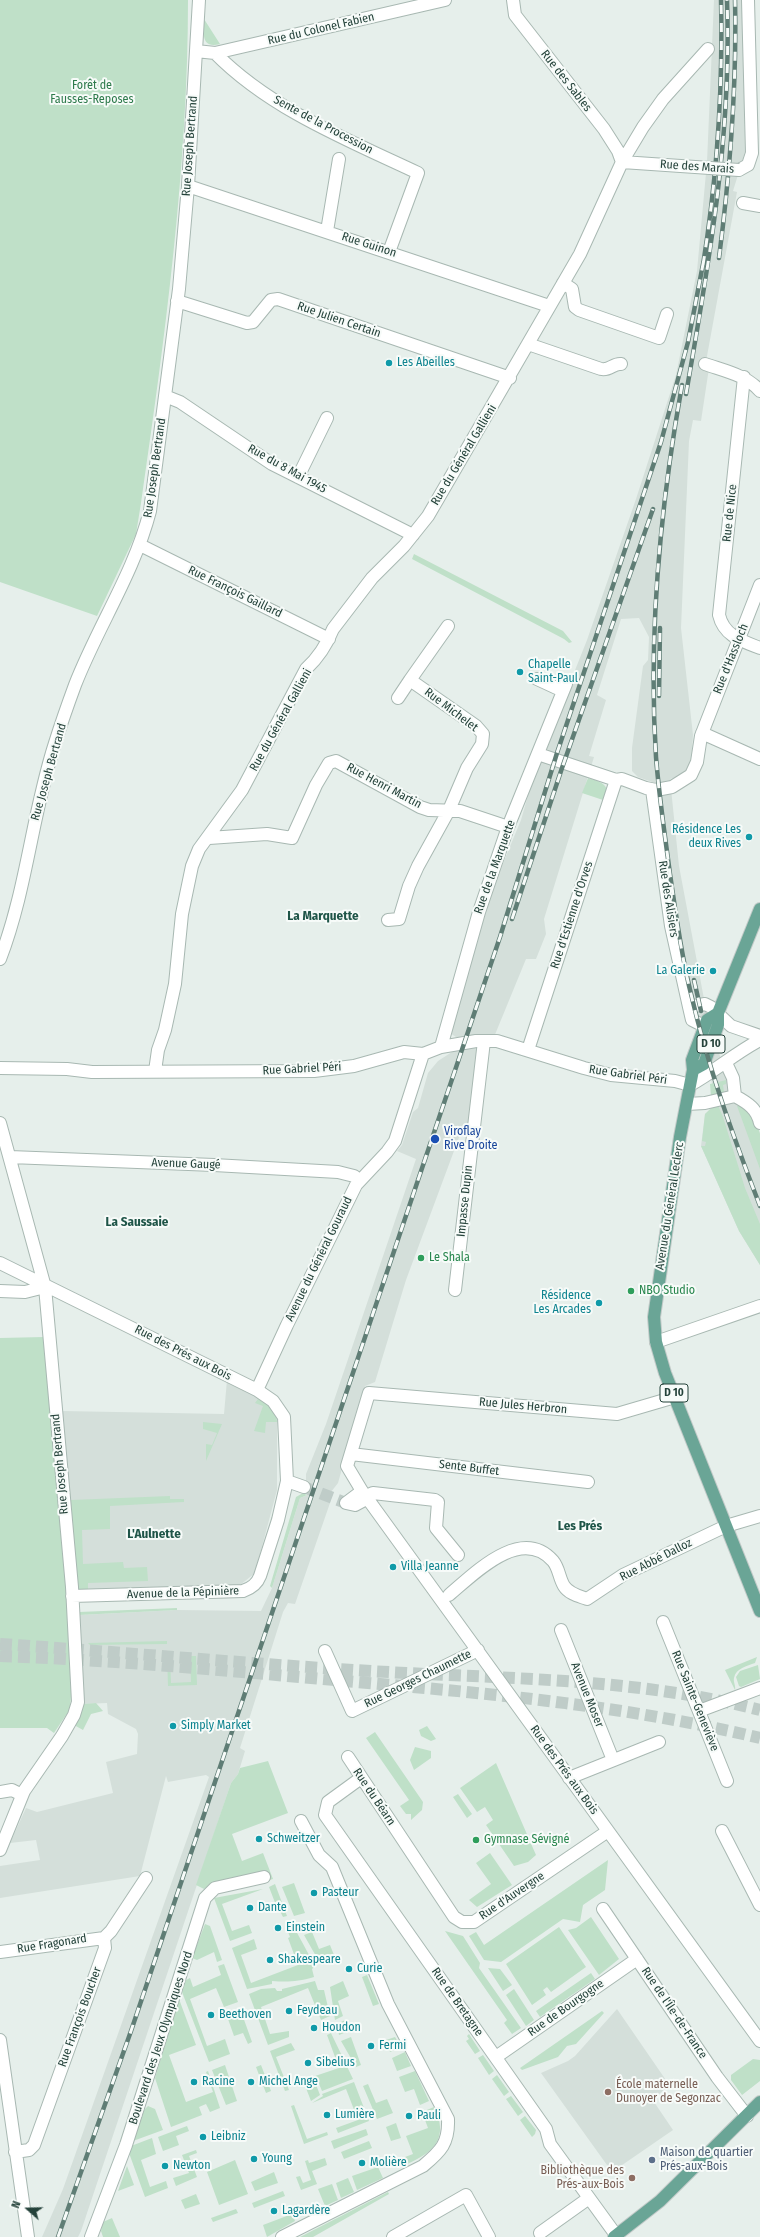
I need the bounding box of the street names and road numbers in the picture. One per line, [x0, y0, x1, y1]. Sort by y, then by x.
street label: Rue du Colonel Fabien [266, 10, 376, 48]
street label: Rue des Sables [537, 47, 595, 115]
street label: Sente de la Procession [271, 93, 375, 157]
street label: Rue Joseph Bertrand [179, 95, 201, 197]
street label: Rue des Marais [660, 157, 734, 177]
street label: Rue Guinon [340, 229, 398, 261]
street label: Rue Julien Certain [295, 299, 383, 341]
street label: Rue du Général Gallieni [428, 402, 500, 508]
street label: Rue Joseph Bertrand [141, 417, 169, 519]
street label: Rue du 8 Mai 1945 [245, 441, 329, 497]
street label: Rue de Nice [720, 483, 740, 543]
street label: Rue François Gaillard [186, 563, 284, 621]
street label: Rue d'Hassloch [710, 622, 752, 696]
street label: Rue du Général Gallieni [247, 666, 315, 774]
street label: Rue Michelet [421, 685, 481, 735]
street label: Rue Joseph Bertrand [28, 722, 70, 822]
street label: Rue Henri Martin [344, 760, 424, 812]
street label: Rue de la Marquette [471, 818, 519, 916]
street label: Rue d'Estienne d'Orves [548, 859, 596, 971]
street label: Rue des Alisiers [655, 860, 681, 938]
road number: D 10 [697, 1035, 725, 1053]
street label: Rue Gabriel Péri [262, 1060, 342, 1078]
street label: Rue Gabriel Péri [588, 1062, 668, 1088]
street label: Avenue du Général Leclerc [653, 1141, 687, 1271]
street label: Avenue Gaugé [151, 1156, 221, 1172]
street label: Impasse Dupin [454, 1164, 476, 1238]
street label: Avenue du Général Gouraud [283, 1194, 355, 1324]
street label: Rue des Prés aux Bois [132, 1322, 234, 1384]
road number: D 10 [660, 1384, 688, 1402]
street label: Rue Jules Herbron [478, 1395, 568, 1417]
street label: Rue Joseph Bertrand [48, 1413, 72, 1515]
street label: Sente Buffet [438, 1457, 500, 1479]
street label: Rue Abbé Dalloz [617, 1536, 695, 1584]
street label: Avenue de la Pépinière [127, 1584, 239, 1602]
street label: Rue Georges Chaumette [362, 1647, 474, 1711]
street label: Rue Sainte-Geneviève [668, 1649, 722, 1753]
street label: Avenue Moser [567, 1660, 607, 1730]
street label: Rue des Prés aux Bois [527, 1723, 601, 1817]
street label: Rue du Béarn [350, 1766, 398, 1828]
street label: Rue d'Auvergne [477, 1869, 547, 1923]
street label: Rue Fragonard [16, 1931, 88, 1957]
street label: Boulevard des Jeux Olympiques Nord [126, 1950, 196, 2126]
street label: Rue François Boucher [55, 1965, 105, 2069]
street label: Rue de Bretagne [428, 1965, 486, 2039]
street label: Rue de l'Île-de-France [638, 1965, 710, 2061]
street label: Rue de Bourgogne [525, 1976, 607, 2040]

